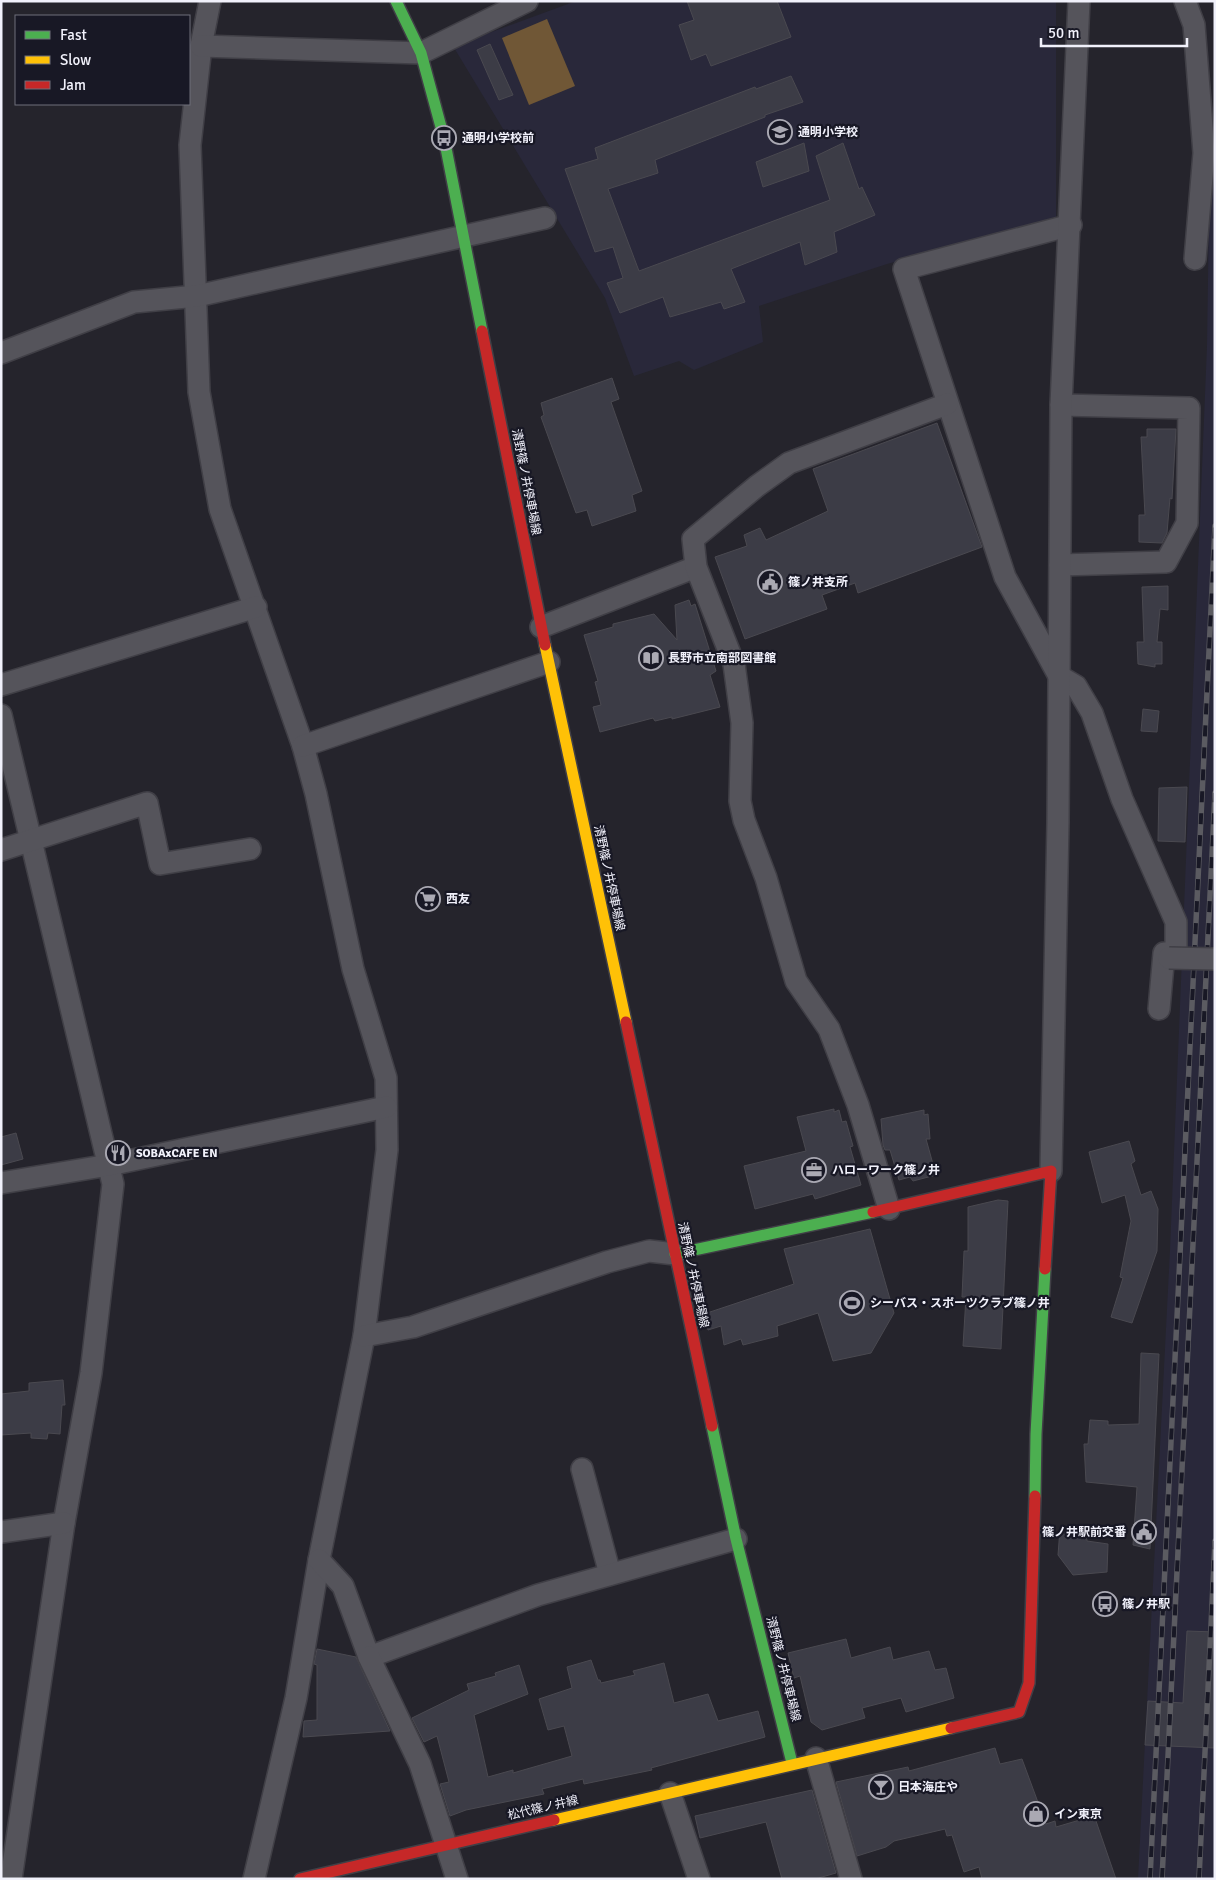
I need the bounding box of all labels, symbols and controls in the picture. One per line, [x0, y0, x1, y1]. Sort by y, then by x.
legend [15, 15, 190, 105]
scale bar [1041, 15, 1187, 47]
text: 50 m [1048, 24, 1079, 42]
text: Fast [60, 26, 87, 44]
text: Slow [60, 51, 91, 69]
text: Jam [60, 76, 86, 94]
school or university icon: 通明小学校 [767, 119, 793, 145]
bus stop icon: 通明小学校前 [431, 125, 457, 151]
place label: 通明小学校 [798, 125, 858, 140]
place label: 通明小学校前 [462, 131, 534, 146]
street label: 清野篠ノ井停車場線 [508, 428, 544, 536]
public building icon: 篠ノ井支所 [757, 569, 783, 595]
place label: 篠ノ井支所 [788, 575, 848, 590]
library icon: 長野市立南部図書館 [638, 645, 664, 671]
place label: 長野市立南部図書館 [668, 651, 776, 666]
street label: 清野篠ノ井停車場線 [590, 824, 628, 932]
supermarket icon: 西友 [415, 886, 441, 912]
place label: 西友 [446, 892, 470, 907]
restaurant icon: SOBAxCAFE EN [105, 1140, 131, 1166]
place label: SOBAxCAFE EN [136, 1146, 218, 1161]
office icon: ハローワーク篠ノ井 [801, 1157, 827, 1183]
place label: ハローワーク篠ノ井 [832, 1163, 940, 1178]
street label: 清野篠ノ井停車場線 [674, 1221, 712, 1329]
sports icon: シーバス・スポーツクラブ篠ノ井 [839, 1290, 865, 1316]
place label: シーバス・スポーツクラブ篠ノ井 [870, 1296, 1050, 1311]
public building icon: 篠ノ井駅前交番 [1131, 1519, 1157, 1545]
place label: 篠ノ井駅前交番 [1042, 1525, 1127, 1540]
bus stop icon: 篠ノ井駅 [1092, 1591, 1118, 1617]
place label: 篠ノ井駅 [1122, 1597, 1170, 1612]
street label: 清野篠ノ井停車場線 [763, 1615, 803, 1723]
bar icon: 日本海庄や [868, 1774, 894, 1800]
place label: 日本海庄や [898, 1780, 958, 1795]
street label: 松代篠ノ井線 [506, 1793, 580, 1823]
shop icon: イン東京 [1023, 1801, 1049, 1827]
place label: イン東京 [1054, 1807, 1102, 1822]

